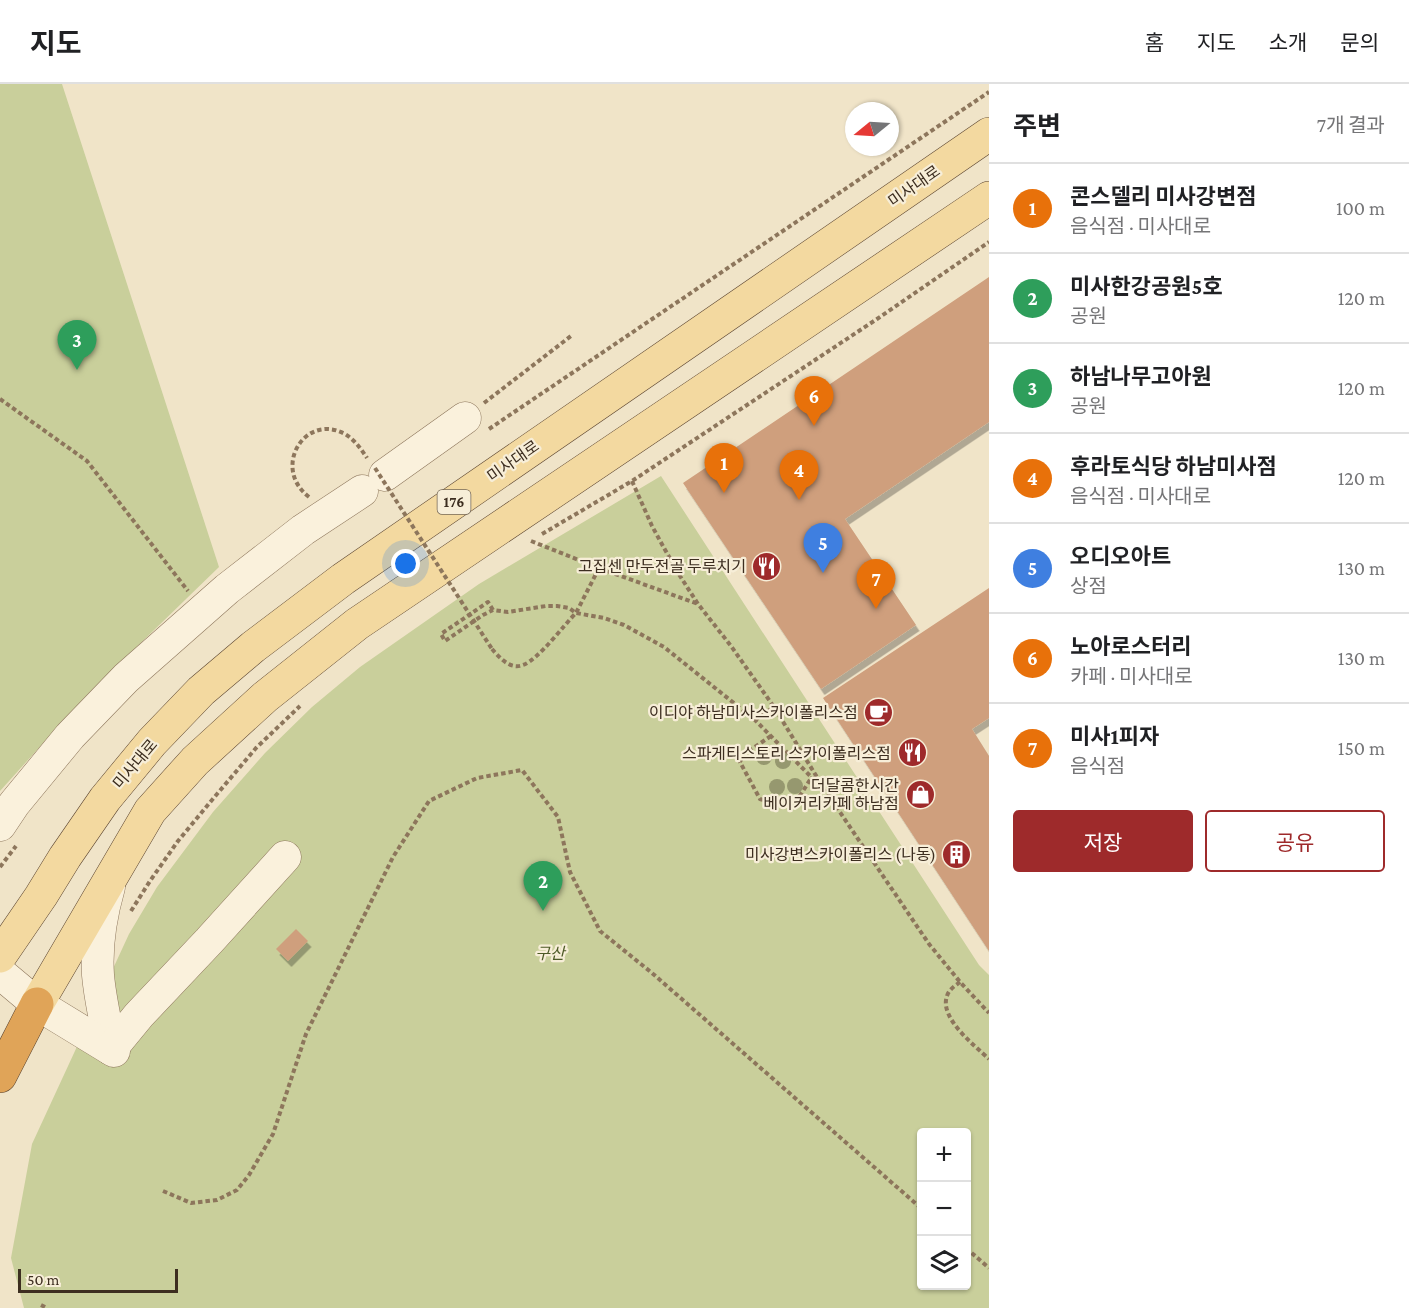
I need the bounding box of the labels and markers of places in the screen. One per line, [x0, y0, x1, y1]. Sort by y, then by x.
pin: 3 [58, 320, 97, 370]
pin: 6 [794, 376, 834, 426]
pin: 1 [704, 444, 744, 493]
pin: 4 [780, 450, 818, 500]
pin: 5 [804, 524, 842, 573]
restaurant icon: 고집센 만두전골 두루치기 [751, 550, 783, 582]
place label: 고집센 만두전골 두루치기 [578, 558, 746, 575]
pin: 7 [856, 560, 896, 609]
cafe icon: 이디야 하남미사스카이폴리스점 [863, 696, 895, 728]
place label: 이디야 하남미사스카이폴리스점 [649, 704, 858, 721]
restaurant icon: 스파게티스토리 스카이폴리스점 [896, 737, 928, 769]
place label: 스파게티스토리 스카이폴리스점 [682, 745, 891, 762]
place label: 더달콤한시간 베이커리카페 하남점 [764, 777, 899, 812]
shop icon: 더달콤한시간 베이커리카페 하남점 [904, 778, 936, 810]
building icon: 미사강변스카이폴리스 (나동) [941, 838, 973, 870]
place label: 미사강변스카이폴리스 (나동) [745, 846, 936, 864]
pin: 2 [524, 862, 562, 911]

